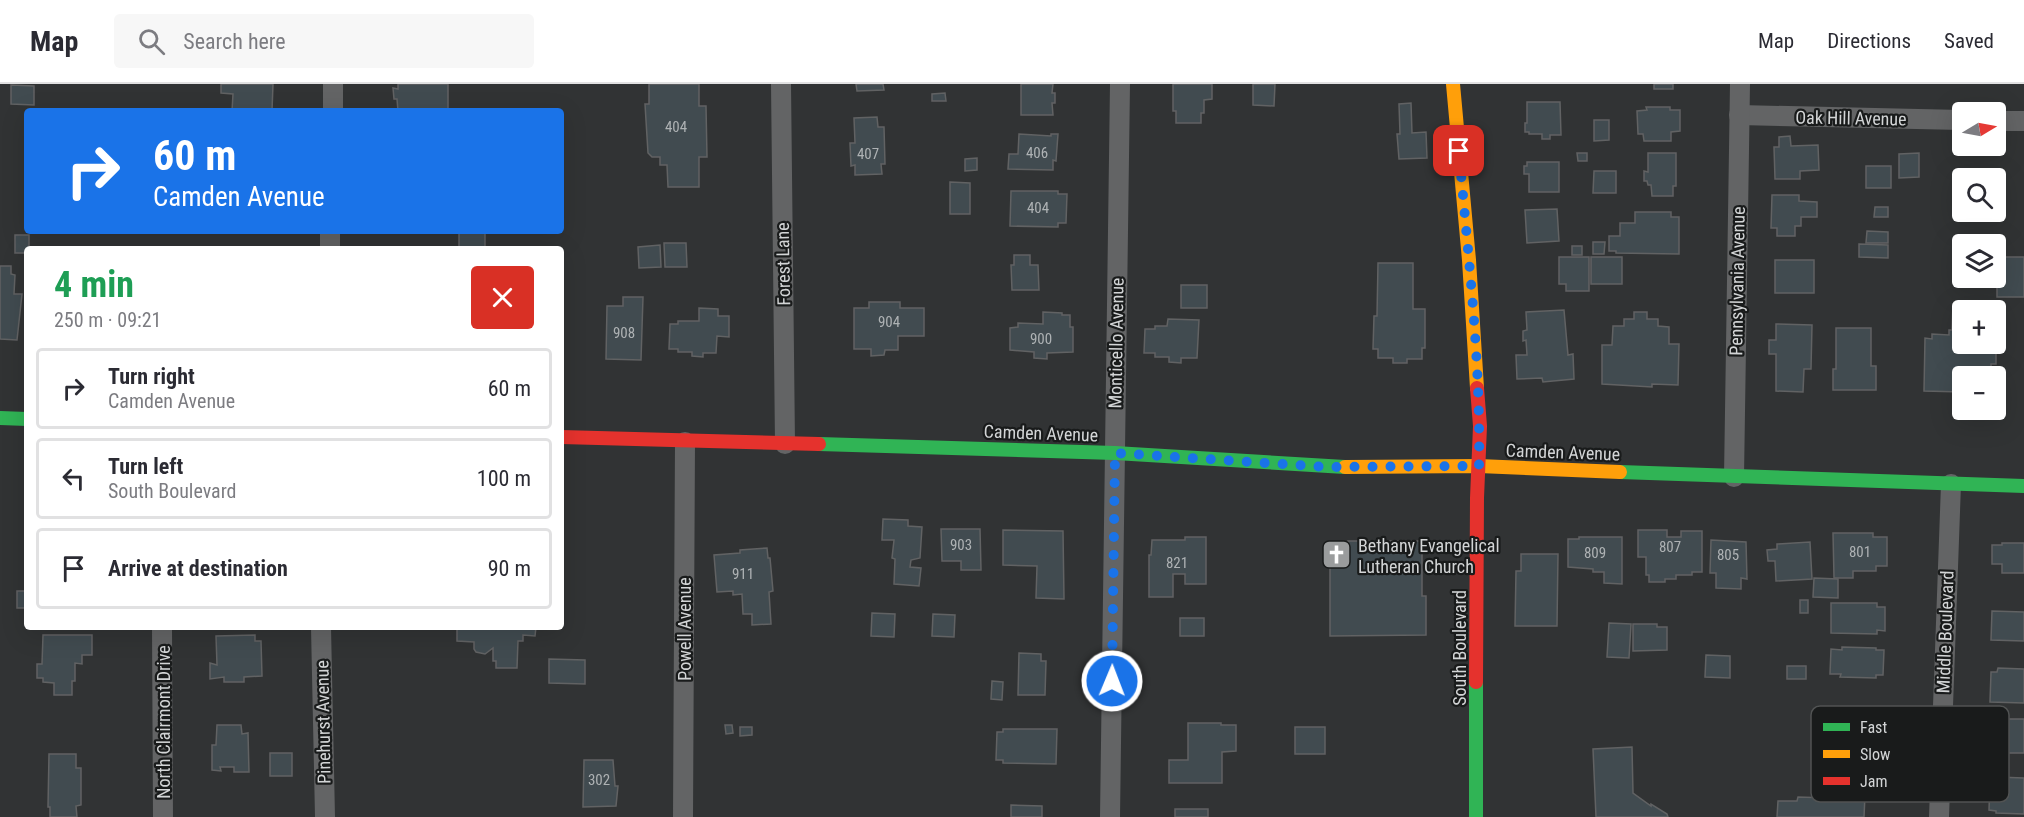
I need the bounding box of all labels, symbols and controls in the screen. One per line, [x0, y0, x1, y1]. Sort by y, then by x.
search box [114, 14, 534, 68]
text: Map [30, 25, 78, 58]
icon: search [135, 25, 168, 58]
text: Search here [183, 29, 286, 54]
text: Map [1758, 29, 1794, 53]
text: Directions [1827, 29, 1911, 53]
text: Saved [1944, 29, 1994, 53]
north arrow [1952, 102, 2006, 156]
map controls [1952, 102, 2006, 420]
street label: Oak Hill Avenue [1795, 107, 1907, 129]
house number: 404 [665, 118, 687, 136]
pin [1433, 125, 1484, 176]
text: 60 m [153, 131, 236, 180]
icon: right [54, 132, 132, 210]
icon: arrive [1442, 134, 1475, 167]
house number: 406 [1026, 144, 1048, 162]
house number: 407 [857, 145, 879, 163]
button: search [1952, 168, 2006, 222]
text: Camden Avenue [153, 181, 325, 213]
house number: 404 [1027, 199, 1049, 217]
street label: Pennsylvania Avenue [1725, 206, 1749, 356]
street label: Forest Lane [772, 222, 794, 306]
button: layers [1952, 234, 2006, 288]
text: 4 min [54, 264, 134, 306]
button: close [471, 266, 534, 329]
street label: Monticello Avenue [1104, 277, 1128, 409]
button: + [1952, 300, 2006, 354]
text: 250 m · 09:21 [54, 308, 161, 332]
house number: 904 [878, 313, 900, 331]
house number: 908 [613, 324, 635, 342]
house number: 900 [1030, 330, 1052, 348]
text: Turn right [108, 364, 195, 389]
button: − [1952, 366, 2006, 420]
icon: right [57, 372, 90, 405]
text: 60 m [488, 376, 531, 401]
text: Camden Avenue [108, 389, 235, 413]
street label: Camden Avenue [983, 421, 1099, 445]
street label: Camden Avenue [1505, 440, 1621, 464]
text: Turn left [108, 454, 183, 479]
icon: left [57, 462, 90, 495]
text: 100 m [477, 466, 531, 491]
text: South Boulevard [108, 479, 237, 503]
place label: Bethany Evangelical Lutheran Church [1358, 535, 1500, 577]
house number: 903 [950, 536, 972, 554]
house number: 807 [1659, 538, 1681, 556]
church icon: Bethany Evangelical Lutheran Church [1321, 539, 1353, 571]
house number: 801 [1849, 543, 1871, 561]
house number: 809 [1584, 544, 1606, 562]
house number: 805 [1717, 546, 1739, 564]
icon: arrive [57, 552, 90, 585]
house number: 821 [1166, 554, 1188, 572]
text: Arrive at destination [108, 556, 288, 581]
text: 90 m [488, 556, 531, 581]
house number: 911 [732, 565, 754, 583]
street label: Middle Boulevard [1932, 570, 1958, 694]
street label: Powell Avenue [674, 577, 695, 681]
street label: South Boulevard [1449, 590, 1470, 706]
street label: North Clairmont Drive [153, 645, 174, 799]
position arrow [1080, 649, 1144, 713]
street label: Pinehurst Avenue [311, 660, 335, 784]
legend [1811, 706, 2009, 802]
text: Fast [1860, 718, 1887, 737]
text: Slow [1860, 745, 1890, 764]
house number: 302 [588, 771, 610, 789]
text: Jam [1860, 772, 1887, 791]

